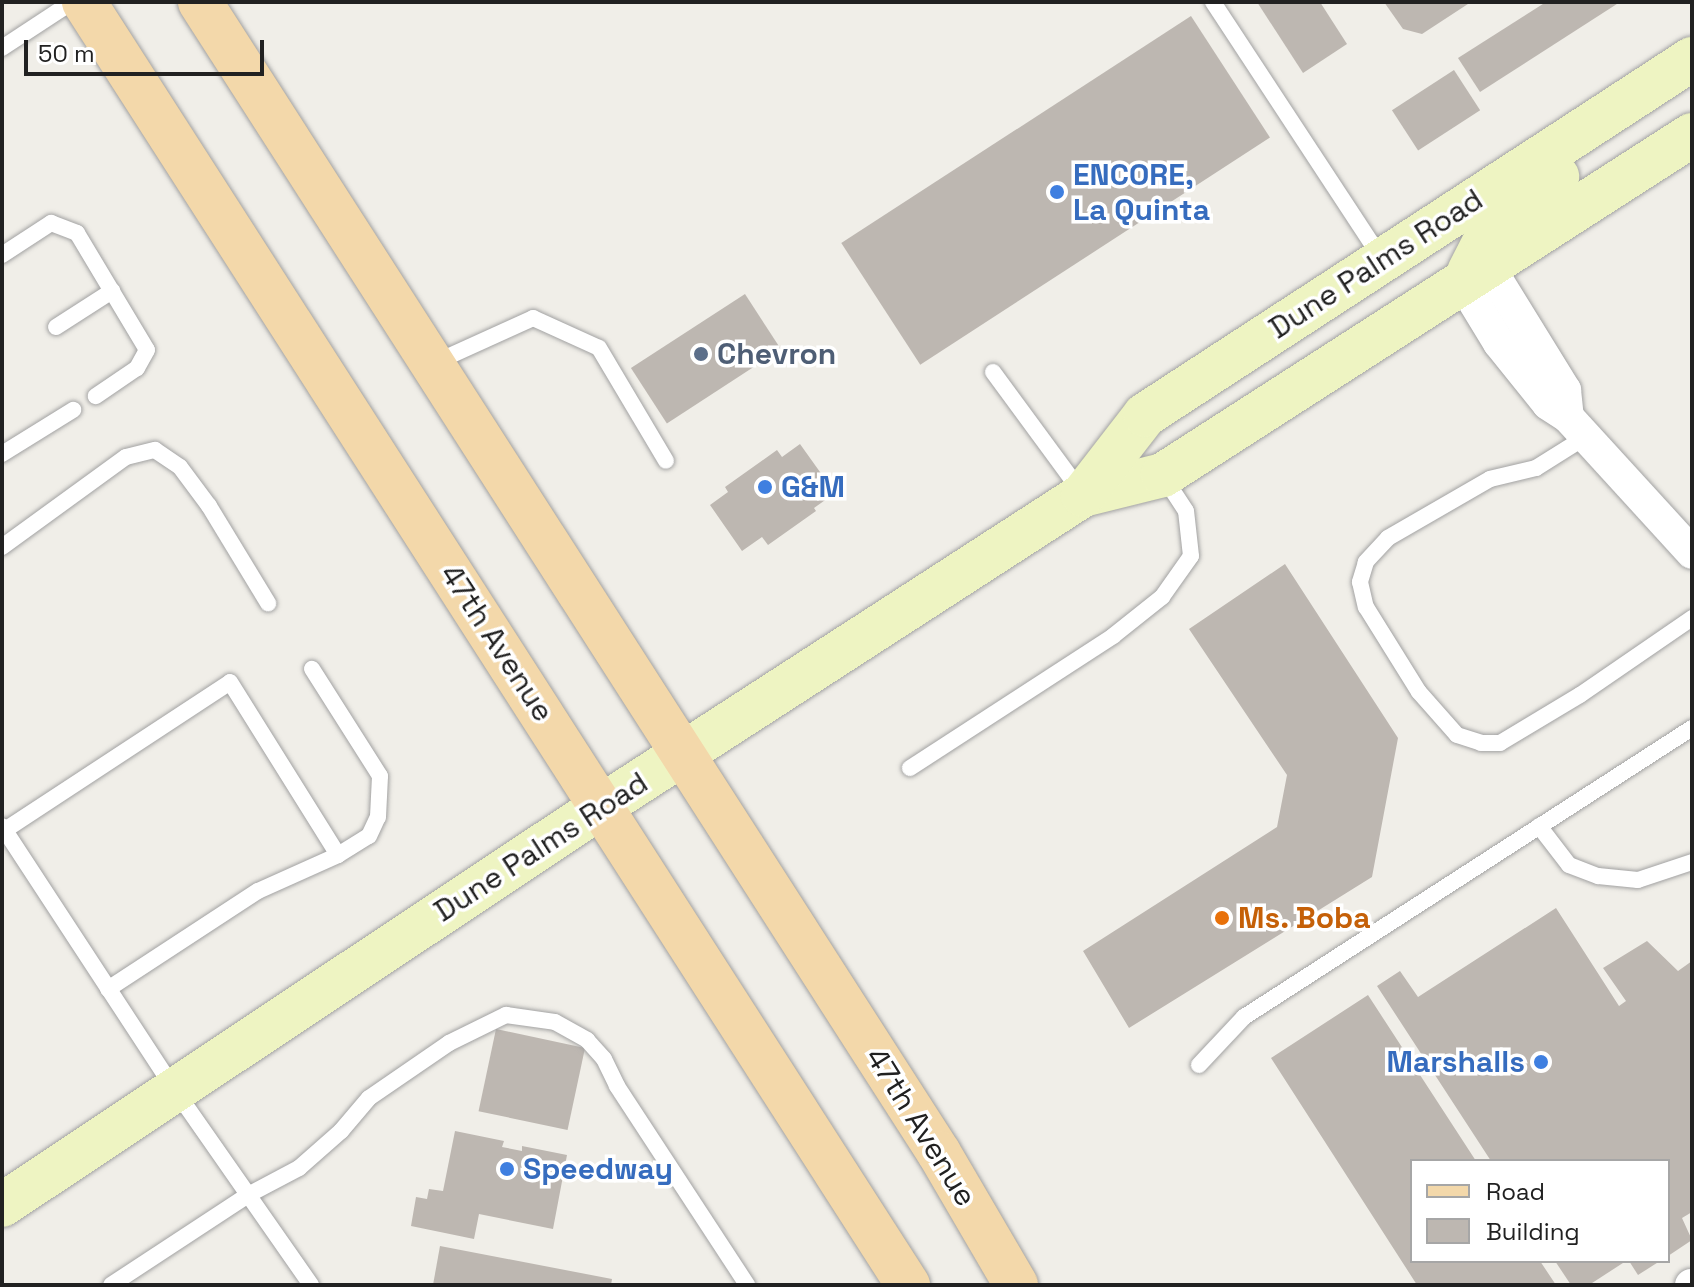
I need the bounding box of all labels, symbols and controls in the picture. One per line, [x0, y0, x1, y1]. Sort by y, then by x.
scale bar [28, 24, 268, 74]
text: 50 m [38, 38, 95, 69]
place label: ENCORE, La Quinta [1073, 157, 1210, 228]
street label: Dune Palms Road [1262, 182, 1490, 346]
marker: ENCORE, La Quinta [1048, 183, 1066, 201]
place label: Chevron [717, 336, 836, 372]
marker: Chevron [692, 345, 710, 363]
place label: G&M [781, 469, 845, 505]
marker: G&M [756, 478, 774, 496]
street label: 47th Avenue [433, 557, 561, 729]
street label: Dune Palms Road [427, 765, 655, 929]
place label: Ms. Boba [1238, 900, 1371, 936]
marker: Ms. Boba [1213, 909, 1231, 927]
street label: 47th Avenue [858, 1041, 984, 1213]
place label: Marshalls [1386, 1044, 1525, 1080]
marker: Marshalls [1532, 1053, 1550, 1071]
place label: Speedway [523, 1151, 673, 1187]
legend [1410, 1159, 1670, 1263]
marker: Speedway [498, 1160, 516, 1178]
text: Road [1486, 1176, 1545, 1207]
text: Building [1486, 1216, 1580, 1247]

